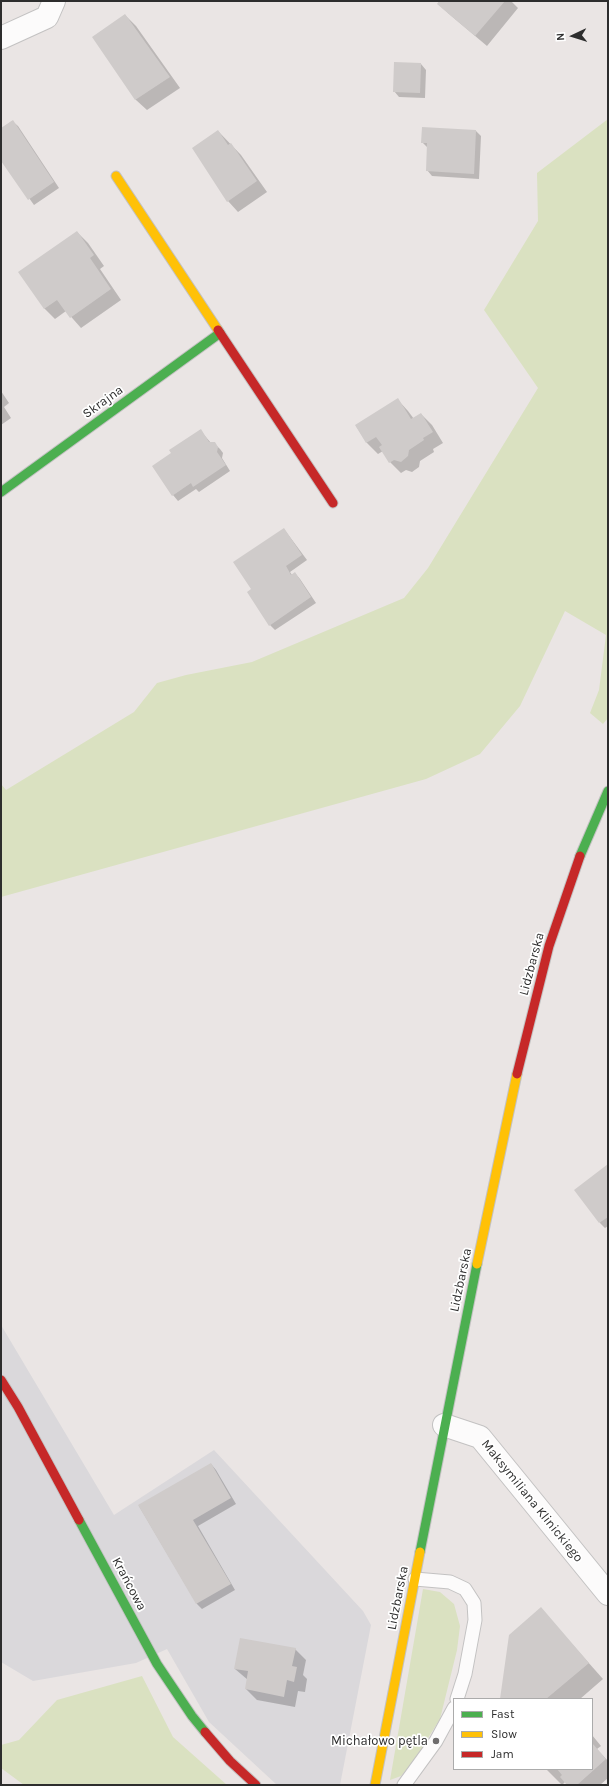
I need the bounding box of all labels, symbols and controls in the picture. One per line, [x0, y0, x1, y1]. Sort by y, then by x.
north arrow [553, 16, 593, 56]
text: N [554, 32, 567, 41]
street label: Skrajna [80, 382, 126, 422]
street label: Lidzbarska [516, 931, 548, 997]
street label: Lidzbarska [447, 1247, 475, 1313]
street label: Maksymiliana Klinickiego [478, 1437, 586, 1565]
street label: Krańcowa [109, 1555, 149, 1613]
street label: Lidzbarska [384, 1565, 412, 1631]
legend [453, 1698, 593, 1770]
text: Fast [491, 1707, 514, 1721]
text: Slow [491, 1727, 517, 1741]
place label: Michałowo pętla [331, 1733, 428, 1749]
marker: Michałowo pętla [431, 1736, 441, 1746]
text: Jam [491, 1747, 514, 1761]

